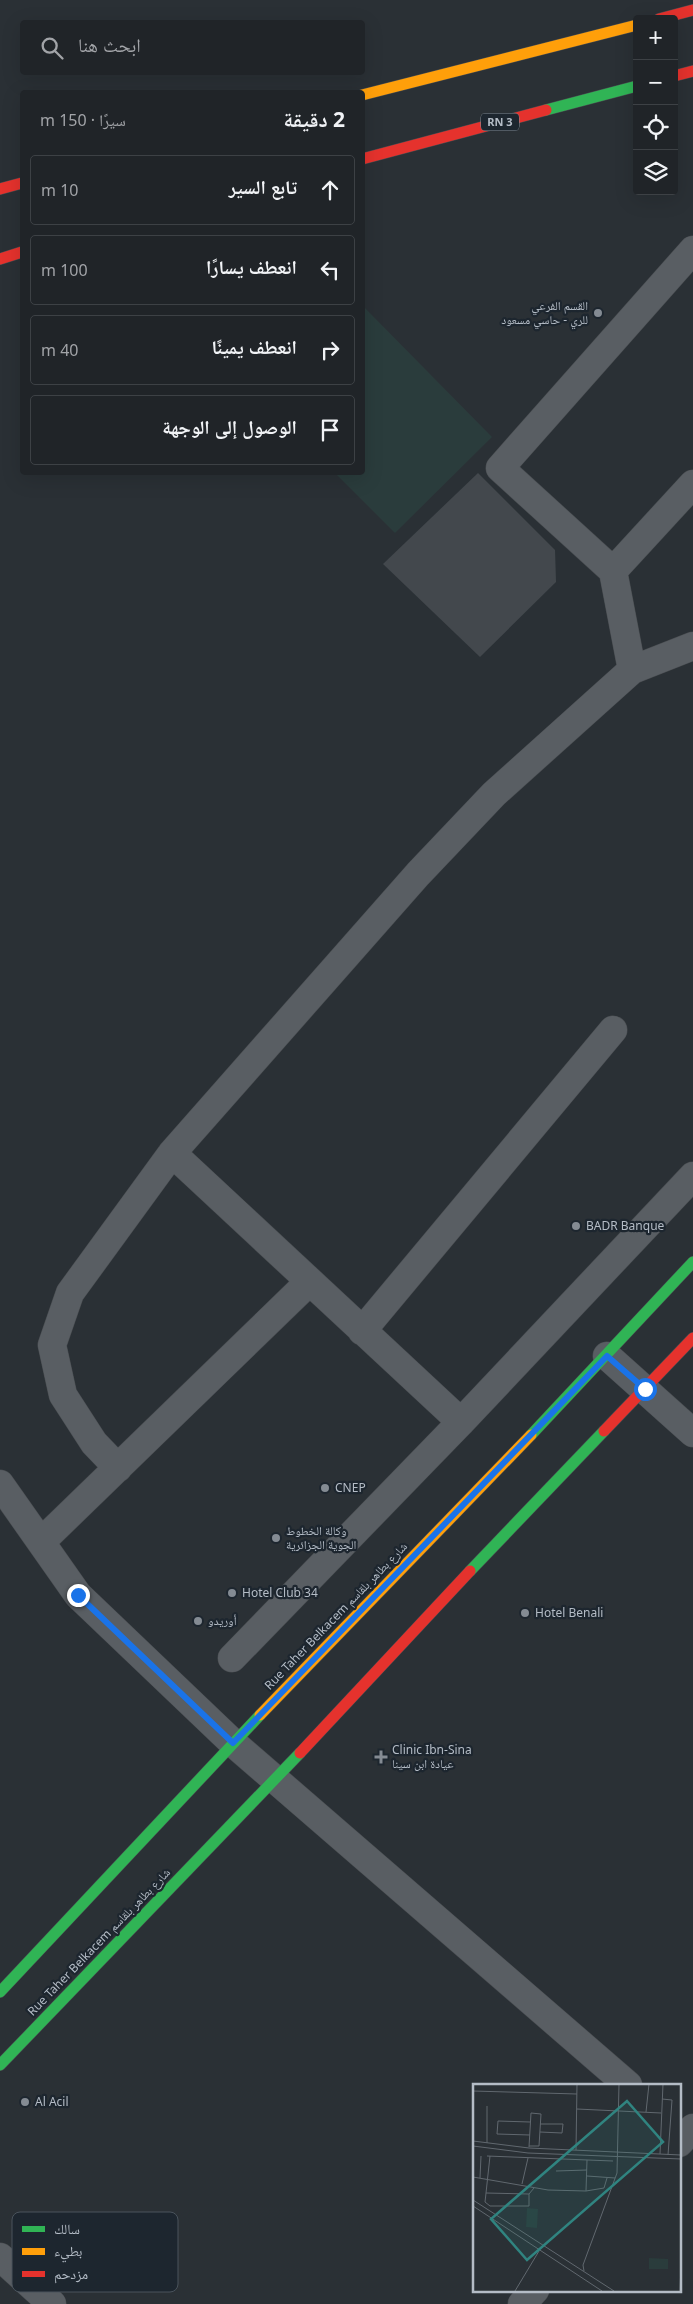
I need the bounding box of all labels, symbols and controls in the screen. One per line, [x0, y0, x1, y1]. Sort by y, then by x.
map controls [633, 15, 678, 195]
button: + [633, 15, 678, 60]
search box [20, 20, 365, 75]
text: ابحث هنا [78, 32, 141, 58]
icon: search [38, 34, 66, 62]
button: − [633, 60, 678, 105]
text: 2 دقيقة [283, 105, 345, 133]
button: locate [633, 105, 678, 150]
text: سيرًا · 150 m [40, 109, 126, 131]
road number: RN 3 [481, 114, 519, 130]
button: layers [633, 150, 678, 195]
text: تابع السير [229, 174, 297, 200]
icon: ahead [316, 176, 344, 204]
text: 10 m [41, 179, 78, 201]
text: انعطف يسارًا [206, 254, 297, 280]
icon: left [316, 256, 344, 284]
text: 100 m [41, 259, 88, 281]
place label: القسم الفرعي للري - حاسي مسعود [501, 297, 588, 330]
marker: القسم الفرعي للري - حاسي مسعود [592, 307, 604, 319]
text: انعطف يمينًا [211, 334, 297, 360]
icon: right [316, 336, 344, 364]
text: 40 m [41, 339, 78, 361]
text: الوصول إلى الوجهة [162, 414, 297, 440]
icon: arrive [316, 416, 344, 444]
place label: BADR Banque [586, 1217, 665, 1234]
marker: BADR Banque [570, 1220, 582, 1232]
route start [634, 1378, 657, 1401]
place label: CNEP [335, 1479, 366, 1496]
marker: CNEP [319, 1482, 331, 1494]
place label: وكالة الخطوط الجوية الجزائرية [286, 1522, 357, 1553]
marker: وكالة الخطوط الجوية الجزائرية [270, 1532, 282, 1544]
street label: Rue Taher Belkacem شارع بطاهر بلقاسم [260, 1538, 411, 1693]
route end [67, 1584, 90, 1607]
place label: Hotel Club 34 [242, 1584, 318, 1601]
marker: Hotel Club 34 [226, 1587, 238, 1599]
place label: Hotel Benali [535, 1604, 603, 1621]
marker: Hotel Benali [519, 1607, 531, 1619]
place label: أوريدو [208, 1612, 237, 1629]
marker: أوريدو [192, 1615, 204, 1627]
place label: Clinic Ibn-Sina عيادة ابن سينا [392, 1741, 472, 1772]
marker: Clinic Ibn-Sina عيادة ابن سينا [374, 1750, 388, 1764]
street label: Rue Taher Belkacem شارع بطاهر بلقاسم [23, 1864, 174, 2019]
inset map [473, 2084, 680, 2292]
place label: Al Acil [35, 2093, 69, 2110]
marker: Al Acil [19, 2096, 31, 2108]
legend [12, 2212, 178, 2292]
text: سالك [54, 2219, 80, 2238]
text: بطيء [54, 2241, 83, 2263]
text: مزدحم [54, 2264, 88, 2284]

